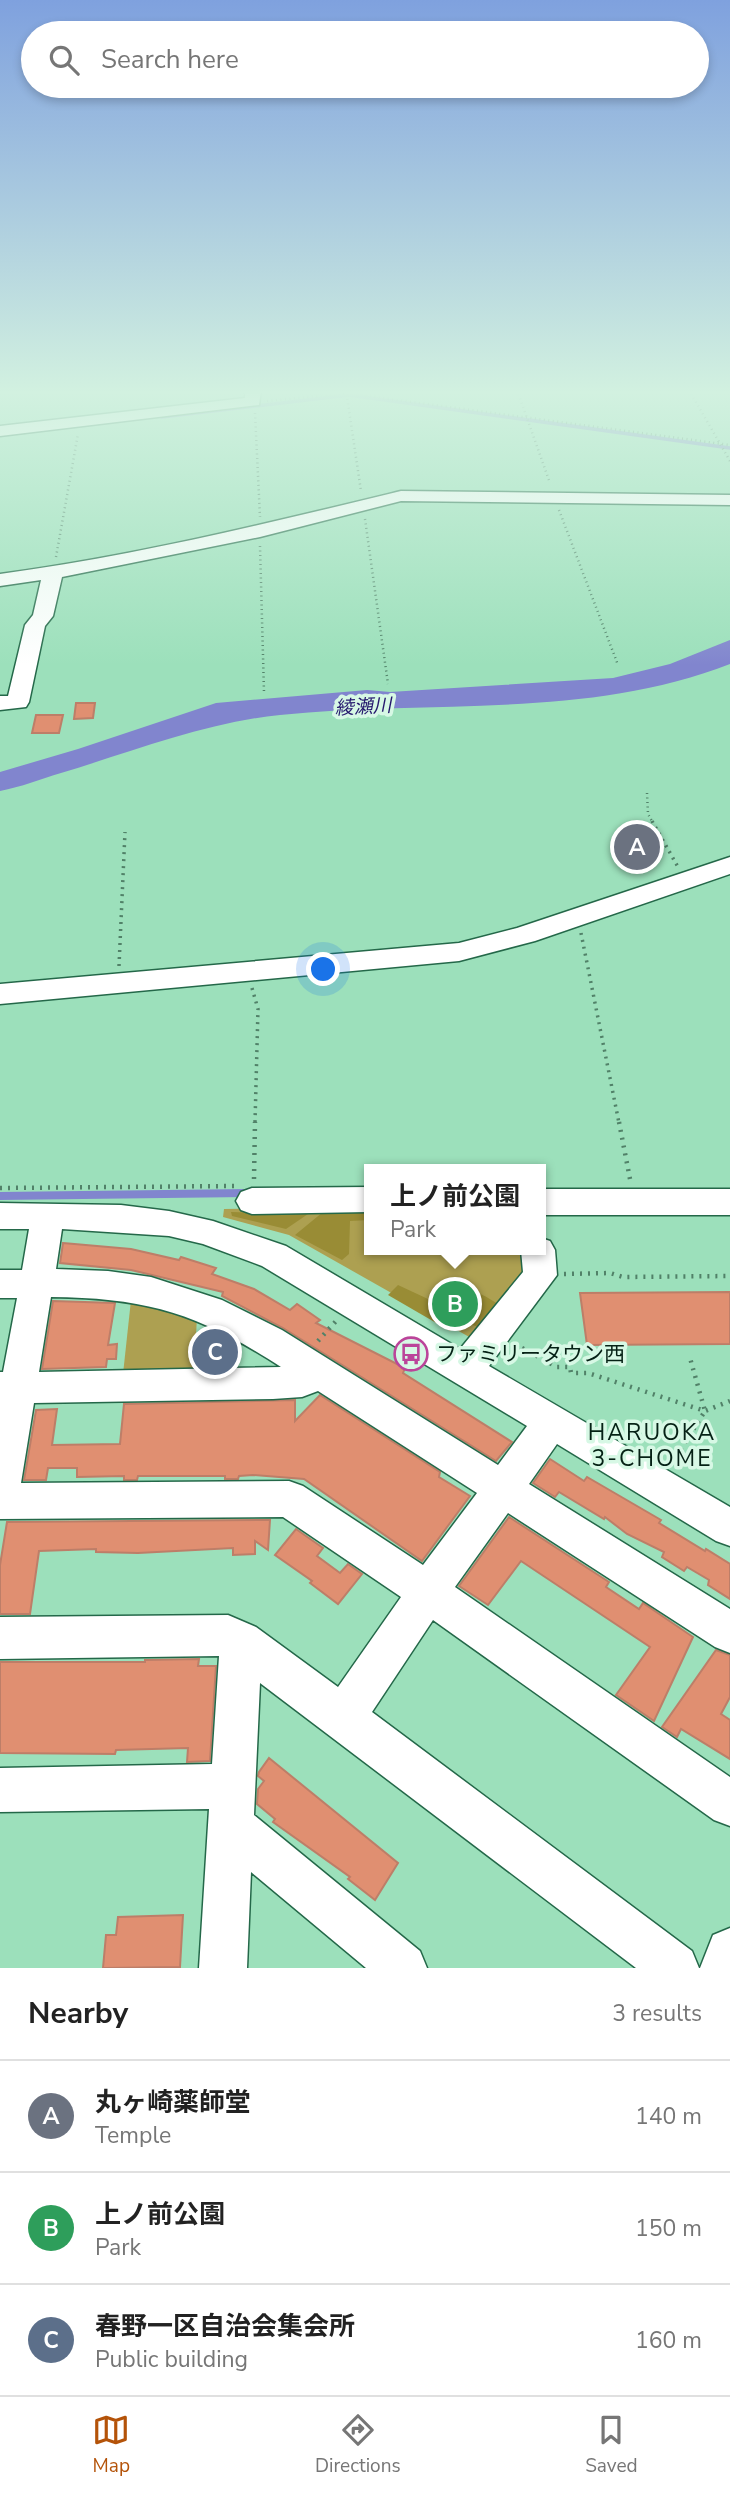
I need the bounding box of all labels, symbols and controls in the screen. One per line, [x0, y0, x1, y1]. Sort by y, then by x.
search box [21, 21, 709, 98]
icon: search [45, 41, 83, 79]
text: Search here [101, 42, 239, 77]
water label: 綾瀬川 [334, 692, 394, 721]
pin: A [614, 821, 660, 873]
your location [306, 952, 340, 986]
popup [364, 1164, 546, 1255]
text: 上ノ前公園 [390, 1179, 520, 1214]
text: Park [390, 1214, 436, 1245]
pin: B [432, 1278, 478, 1330]
pin: C [192, 1326, 238, 1378]
bus stop icon: ファミリータウン西 [392, 1335, 430, 1373]
place label: ファミリータウン西 [436, 1340, 625, 1368]
district label: HARUOKA 3-CHOME [588, 1417, 716, 1474]
text: Nearby [28, 1993, 128, 2034]
text: 3 results [612, 1998, 702, 2029]
text: 丸ヶ崎薬師堂 [95, 2085, 251, 2120]
text: A [42, 2101, 60, 2132]
text: 140 m [635, 2101, 702, 2132]
text: Temple [95, 2120, 171, 2151]
text: 上ノ前公園 [95, 2197, 225, 2232]
text: B [43, 2213, 59, 2244]
text: 150 m [635, 2213, 702, 2244]
text: Park [95, 2232, 141, 2263]
text: 春野一区自治会集会所 [95, 2309, 355, 2344]
text: C [43, 2325, 59, 2356]
text: 160 m [635, 2325, 702, 2356]
text: Public building [95, 2344, 248, 2375]
tab: Map [92, 2411, 130, 2479]
tab: Directions [315, 2411, 401, 2479]
tab: Saved [585, 2411, 638, 2479]

